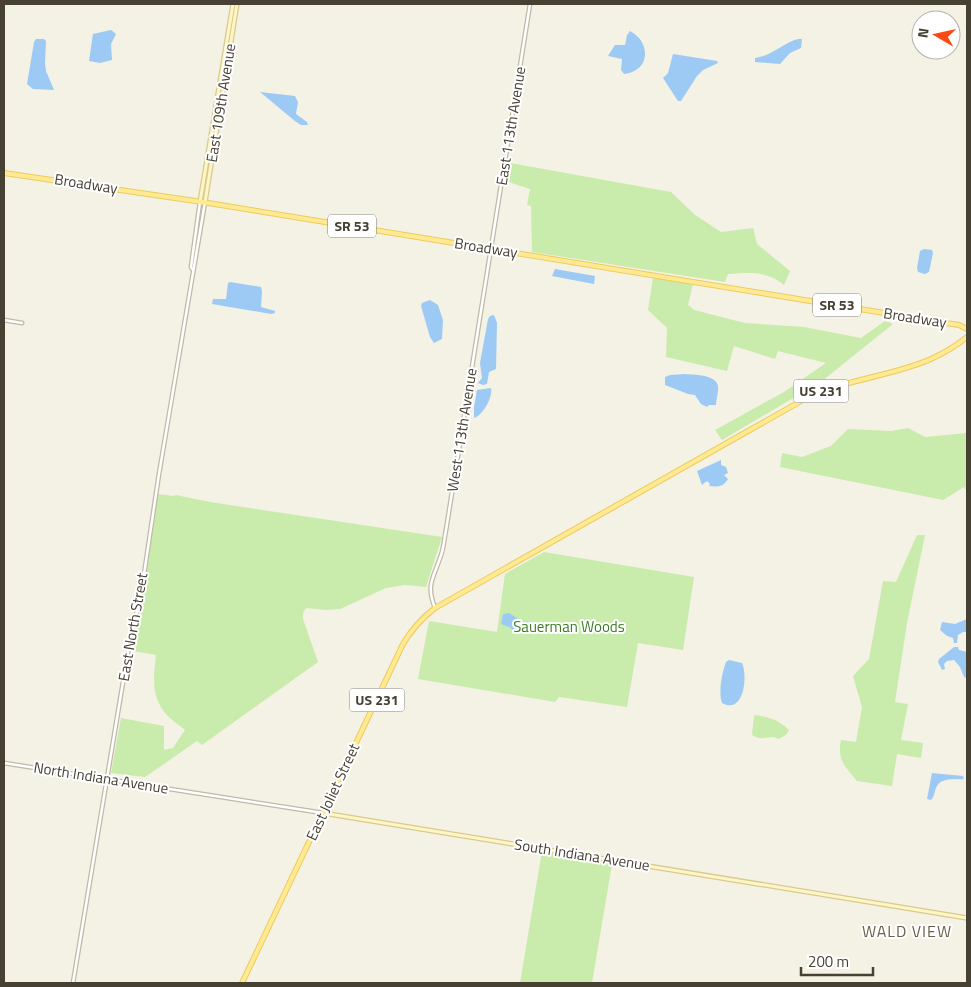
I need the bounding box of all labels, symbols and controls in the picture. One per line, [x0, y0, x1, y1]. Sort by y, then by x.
north arrow [911, 10, 961, 60]
text: N [912, 26, 934, 39]
street label: East 109th Avenue [200, 42, 241, 164]
street label: East 113th Avenue [490, 65, 531, 187]
street label: Broadway [53, 167, 119, 200]
road number: SR 53 [328, 215, 376, 238]
street label: Broadway [453, 231, 519, 264]
road number: SR 53 [813, 294, 861, 316]
street label: Broadway [882, 301, 948, 334]
street label: West 113th Avenue [440, 366, 483, 493]
road number: US 231 [794, 380, 848, 402]
street label: East North Street [112, 570, 153, 683]
park label: Sauerman Woods [513, 615, 625, 638]
road number: US 231 [350, 688, 404, 712]
street label: East Joliet Street [300, 739, 365, 844]
street label: North Indiana Avenue [32, 756, 170, 800]
street label: South Indiana Avenue [513, 832, 651, 877]
district label: WALD VIEW [862, 919, 952, 943]
scale bar [801, 944, 874, 976]
text: 200 m [808, 950, 849, 973]

